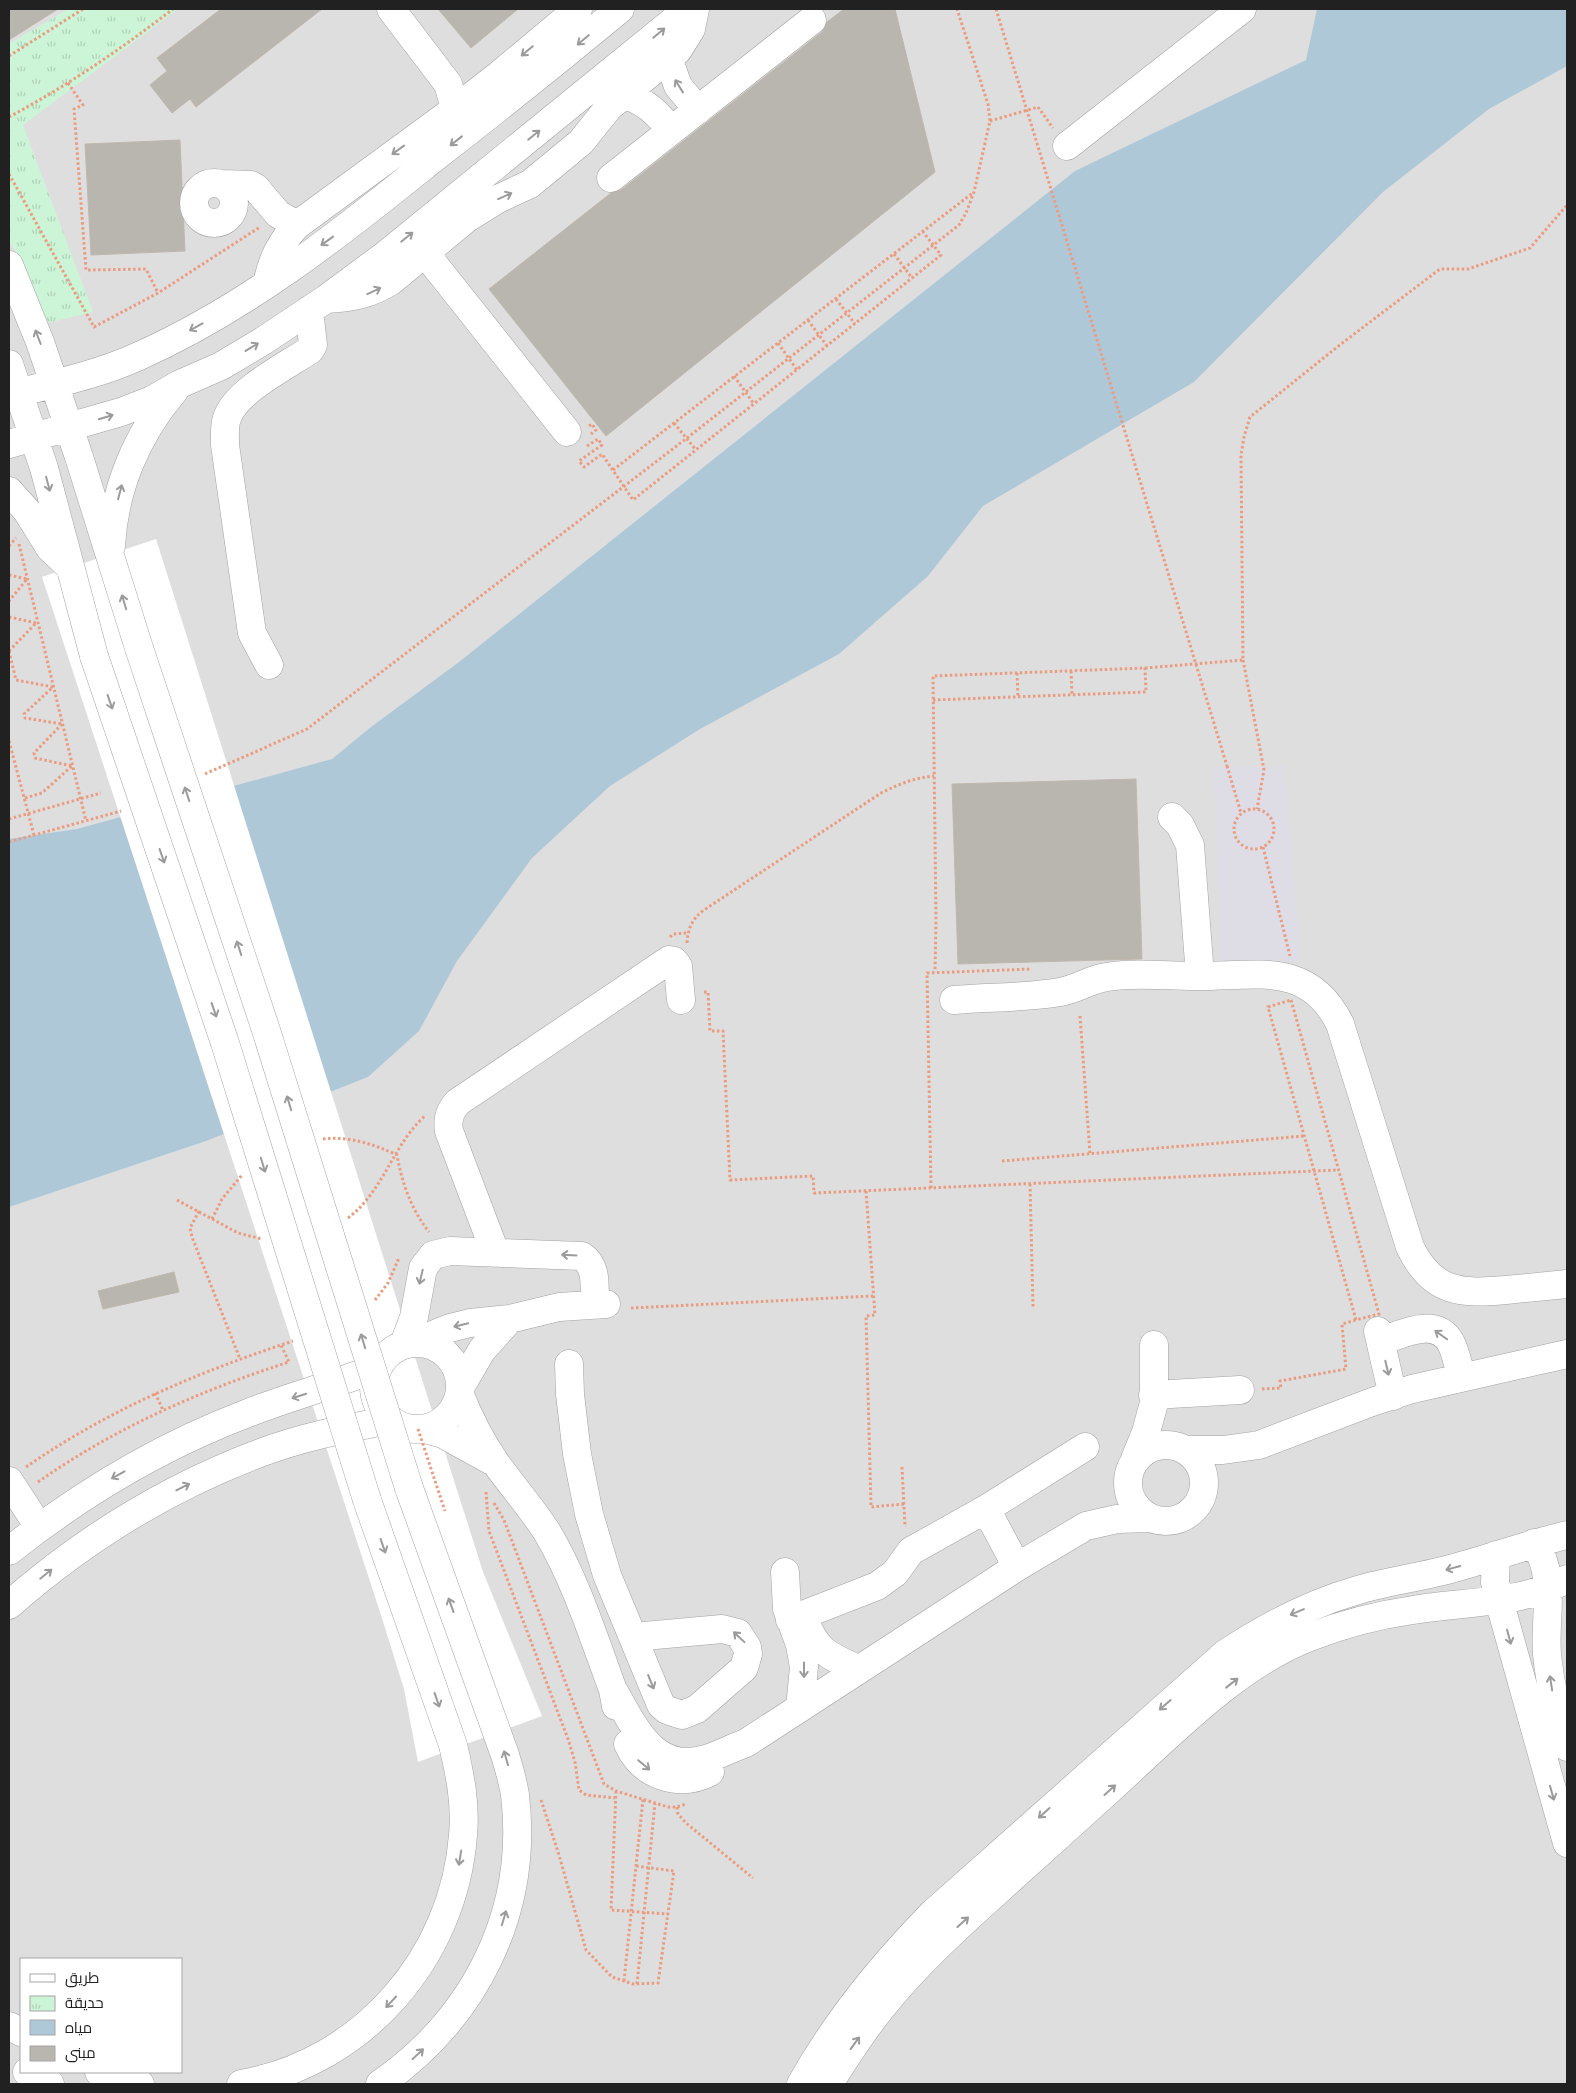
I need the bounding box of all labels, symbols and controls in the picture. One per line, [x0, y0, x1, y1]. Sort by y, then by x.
one-way arrow [653, 27, 666, 38]
one-way arrow [576, 34, 589, 46]
one-way arrow [521, 46, 534, 57]
one-way arrow [674, 79, 684, 93]
one-way arrow [527, 130, 540, 141]
one-way arrow [450, 136, 463, 147]
one-way arrow [391, 145, 405, 155]
one-way arrow [497, 191, 512, 201]
one-way arrow [400, 232, 413, 243]
one-way arrow [321, 236, 335, 246]
one-way arrow [366, 285, 381, 295]
one-way arrow [189, 323, 204, 333]
one-way arrow [33, 330, 42, 345]
one-way arrow [245, 341, 259, 351]
one-way arrow [98, 411, 114, 421]
one-way arrow [44, 475, 53, 491]
one-way arrow [116, 484, 125, 500]
one-way arrow [119, 594, 129, 610]
one-way arrow [106, 694, 115, 710]
one-way arrow [182, 786, 192, 802]
one-way arrow [158, 848, 167, 863]
one-way arrow [233, 940, 243, 956]
one-way arrow [210, 1002, 219, 1017]
one-way arrow [283, 1095, 293, 1111]
one-way arrow [258, 1157, 268, 1173]
one-way arrow [561, 1250, 577, 1259]
one-way arrow [416, 1268, 425, 1284]
one-way arrow [454, 1321, 470, 1330]
one-way arrow [1434, 1329, 1448, 1340]
one-way arrow [358, 1334, 368, 1350]
one-way arrow [1383, 1360, 1392, 1376]
one-way arrow [291, 1391, 307, 1401]
one-way arrow [111, 1470, 126, 1480]
one-way arrow [175, 1482, 190, 1491]
one-way arrow [379, 1538, 389, 1554]
one-way arrow [1446, 1564, 1462, 1573]
one-way arrow [39, 1568, 52, 1579]
one-way arrow [446, 1598, 455, 1613]
one-way arrow [1290, 1608, 1305, 1617]
one-way arrow [1504, 1628, 1514, 1644]
one-way arrow [733, 1631, 746, 1643]
one-way arrow [799, 1662, 809, 1678]
one-way arrow [647, 1674, 656, 1690]
one-way arrow [1546, 1676, 1556, 1692]
one-way arrow [1225, 1677, 1238, 1688]
one-way arrow [433, 1692, 442, 1707]
one-way arrow [1159, 1700, 1172, 1711]
one-way arrow [500, 1751, 510, 1767]
one-way arrow [637, 1759, 650, 1770]
one-way arrow [1103, 1784, 1116, 1796]
one-way arrow [1548, 1785, 1558, 1801]
one-way arrow [1037, 1807, 1050, 1819]
one-way arrow [455, 1850, 465, 1866]
one-way arrow [500, 1911, 510, 1927]
one-way arrow [957, 1916, 970, 1928]
legend [20, 1958, 182, 2073]
text: طريق [65, 1968, 99, 1988]
text: حديقة [65, 1993, 104, 2012]
one-way arrow [385, 1996, 397, 2009]
text: مياه [65, 2018, 92, 2037]
one-way arrow [850, 2036, 860, 2050]
text: مبنى [65, 2043, 96, 2063]
one-way arrow [412, 2048, 425, 2060]

